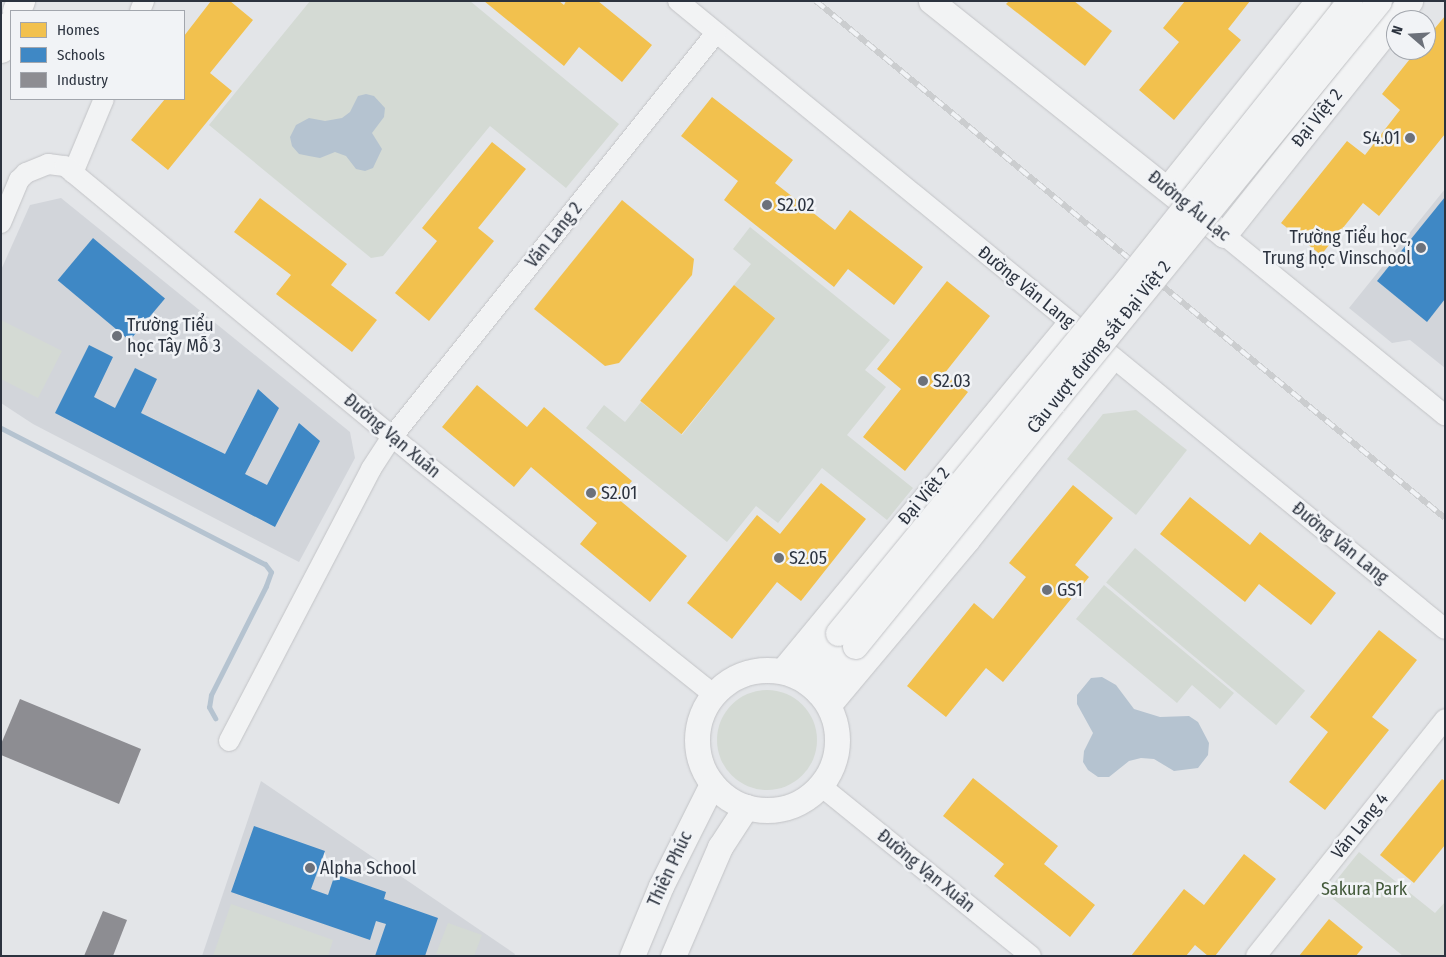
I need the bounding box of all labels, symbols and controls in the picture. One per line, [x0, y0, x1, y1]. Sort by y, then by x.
legend [10, 10, 185, 100]
north arrow [1386, 10, 1436, 60]
text: Homes [57, 21, 99, 39]
text: N [1388, 24, 1407, 37]
text: Schools [57, 46, 105, 64]
text: Industry [57, 71, 108, 89]
street label: Đại Việt 2 [1287, 84, 1347, 152]
place label: S4.01 [1363, 127, 1400, 149]
marker: S4.01 [1404, 132, 1416, 144]
street label: Đường Âu Lạc [1143, 166, 1235, 246]
place label: S2.02 [777, 194, 814, 216]
street label: Văn Lang 2 [521, 198, 587, 272]
marker: S2.02 [761, 199, 773, 211]
place label: Trường Tiểu học, Trung học Vinschool [1263, 227, 1411, 270]
street label: Đường Văn Lang [973, 242, 1079, 332]
marker: Trường Tiểu học, Trung học Vinschool [1415, 242, 1427, 254]
street label: Cầu vượt đường sắt Đại Việt 2 [1023, 256, 1175, 438]
place label: Trường Tiểu học Tây Mỗ 3 [127, 315, 221, 358]
marker: Trường Tiểu học Tây Mỗ 3 [111, 330, 123, 342]
place label: S2.03 [933, 370, 971, 392]
marker: S2.03 [917, 375, 929, 387]
street label: Đường Vạn Xuân [339, 389, 445, 483]
street label: Đại Việt 2 [894, 463, 954, 529]
place label: S2.01 [601, 482, 637, 504]
marker: S2.01 [585, 487, 597, 499]
street label: Đường Văn Lang [1287, 498, 1393, 588]
place label: S2.05 [789, 547, 827, 569]
marker: S2.05 [773, 552, 785, 564]
place label: GS1 [1057, 579, 1083, 601]
marker: GS1 [1041, 584, 1053, 596]
street label: Văn Lang 4 [1327, 789, 1393, 863]
street label: Đường Vạn Xuân [873, 825, 979, 917]
street label: Thiên Phúc [643, 828, 697, 910]
place label: Alpha School [320, 857, 416, 879]
marker: Alpha School [304, 862, 316, 874]
park label: Sakura Park [1321, 878, 1407, 900]

